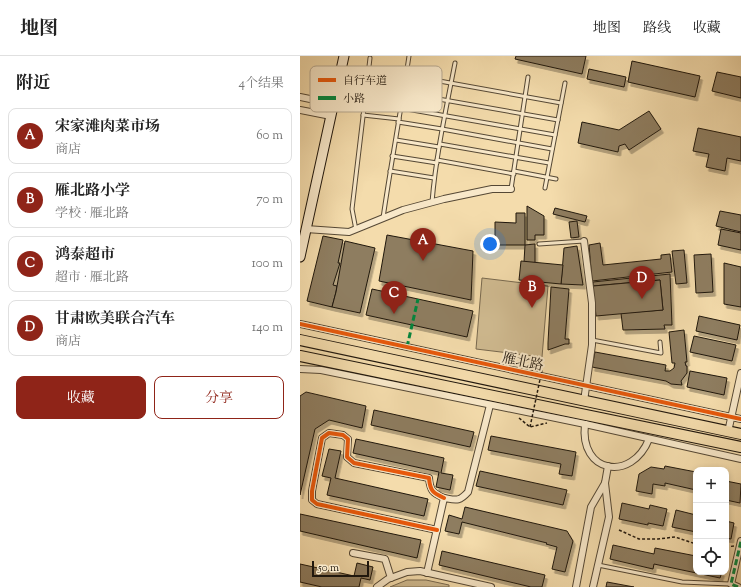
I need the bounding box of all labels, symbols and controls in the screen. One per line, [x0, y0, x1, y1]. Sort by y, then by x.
text: 地图 [20, 16, 58, 43]
text: 地图 [593, 19, 621, 39]
text: 路线 [643, 19, 671, 39]
text: 收藏 [693, 19, 721, 39]
legend [310, 66, 442, 112]
text: 附近 [16, 72, 50, 96]
text: 自行车道 [343, 73, 387, 89]
text: 4个结果 [238, 75, 284, 93]
text: 小路 [343, 91, 365, 107]
text: 宋家滩肉菜市场 [55, 117, 160, 138]
text: A [25, 127, 35, 145]
text: 60 m [256, 127, 283, 145]
text: 商店 [55, 141, 81, 159]
text: 雁北路小学 [55, 181, 130, 202]
text: B [26, 191, 34, 209]
text: 70 m [256, 191, 283, 209]
text: 学校 · 雁北路 [55, 205, 129, 223]
pin: A [410, 228, 436, 261]
your location [480, 234, 500, 254]
text: 鸿泰超市 [55, 245, 115, 266]
text: C [25, 255, 35, 273]
text: 100 m [251, 255, 283, 273]
pin: D [629, 266, 655, 299]
text: 超市 · 雁北路 [55, 269, 129, 287]
pin: B [519, 275, 545, 308]
pin: C [381, 281, 407, 314]
text: 甘肃欧美联合汽车 [55, 309, 175, 330]
text: D [25, 319, 35, 337]
text: 140 m [252, 319, 283, 337]
text: 商店 [55, 333, 81, 351]
street label: 雁北路 [500, 349, 545, 377]
button: 收藏 [16, 376, 146, 419]
button: 分享 [154, 376, 284, 419]
map controls [693, 467, 729, 575]
button: + [693, 467, 729, 503]
button: − [693, 503, 729, 539]
button: locate [693, 539, 729, 575]
scale bar [312, 559, 369, 578]
text: 50 m [318, 560, 339, 576]

